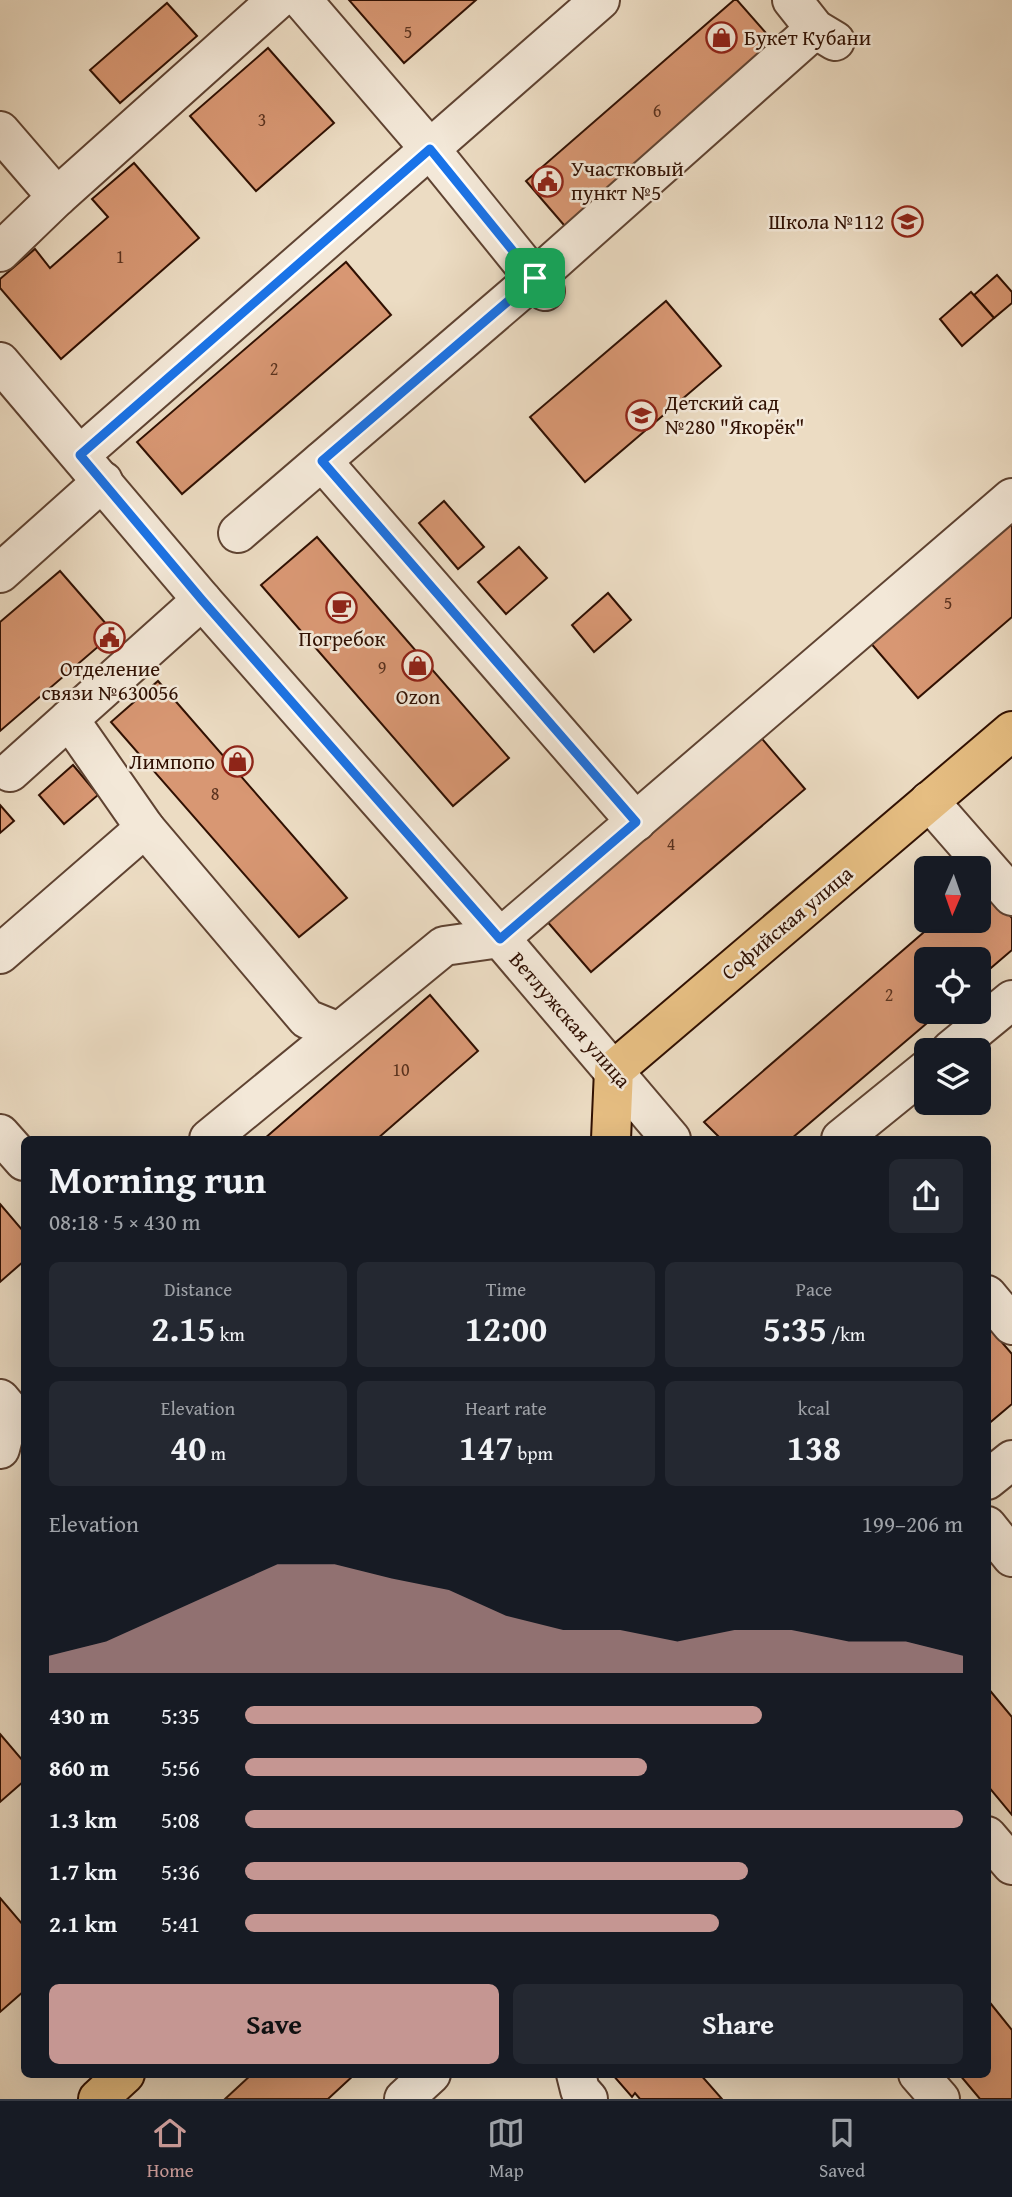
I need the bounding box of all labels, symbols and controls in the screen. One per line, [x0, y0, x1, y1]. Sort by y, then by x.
house number: 5 [404, 18, 412, 45]
shop icon: Букет Кубани [704, 21, 738, 55]
place label: Букет Кубани [744, 22, 871, 53]
house number: 6 [653, 97, 661, 124]
house number: 3 [258, 106, 266, 133]
place label: Участковый пункт №5 [571, 153, 684, 208]
public building icon: Участковый пункт №5 [531, 164, 565, 198]
school or university icon: Школа №112 [890, 205, 924, 239]
place label: Школа №112 [768, 206, 884, 237]
house number: 1 [116, 243, 124, 270]
pin [505, 248, 565, 308]
icon: arrive [516, 259, 554, 297]
house number: 2 [270, 355, 278, 382]
place label: Детский сад №280 "Якорёк" [664, 387, 804, 442]
school or university icon: Детский сад №280 "Якорёк" [625, 398, 659, 432]
house number: 5 [944, 589, 952, 616]
cafe icon: Погребок [325, 590, 359, 624]
public building icon: Отделение связи №630056 [93, 620, 127, 654]
place label: Погребок [299, 623, 385, 654]
shop icon: Ozon [401, 648, 435, 682]
place label: Отделение связи №630056 [42, 653, 178, 708]
house number: 9 [378, 654, 386, 681]
place label: Ozon [396, 681, 440, 712]
shop icon: Лимпопо [221, 745, 255, 779]
place label: Лимпопо [129, 746, 215, 777]
house number: 8 [211, 780, 219, 807]
house number: 4 [667, 830, 675, 857]
north arrow [914, 856, 990, 933]
map controls [914, 856, 991, 1115]
street label: Софийская улица [714, 858, 859, 987]
street label: Ветлужская улица [502, 945, 638, 1095]
button: locate [914, 947, 991, 1024]
house number: 2 [885, 981, 893, 1008]
button: layers [914, 1038, 991, 1115]
house number: 10 [392, 1056, 410, 1083]
text: Morning run [49, 1151, 266, 1207]
button: share [889, 1159, 963, 1233]
text: 08:18 · 5 × 430 m [49, 1205, 201, 1238]
text: Distance [164, 1275, 232, 1303]
text: Time [486, 1275, 526, 1303]
text: Pace [796, 1275, 832, 1303]
text: 2.15 [151, 1303, 215, 1354]
text: 12:00 [465, 1303, 547, 1354]
text: 5:35 [763, 1303, 827, 1354]
text: km [215, 1320, 245, 1348]
text: /km [827, 1320, 865, 1348]
text: Elevation [161, 1394, 235, 1422]
text: Heart rate [465, 1394, 547, 1422]
text: kcal [798, 1394, 830, 1422]
text: 40 [170, 1422, 206, 1473]
text: 147 [459, 1422, 513, 1473]
text: 138 [787, 1422, 841, 1473]
text: m [206, 1439, 226, 1467]
text: bpm [513, 1439, 553, 1467]
text: Elevation [49, 1507, 139, 1540]
text: 199–206 m [862, 1507, 963, 1540]
text: 430 m [49, 1699, 110, 1732]
text: 5:35 [161, 1699, 200, 1732]
text: 860 m [49, 1751, 110, 1784]
text: 5:56 [161, 1751, 200, 1784]
text: 1.3 km [49, 1803, 117, 1836]
text: 5:08 [161, 1803, 200, 1836]
text: 1.7 km [49, 1855, 117, 1888]
text: 5:36 [161, 1855, 200, 1888]
text: 2.1 km [49, 1907, 117, 1940]
text: 5:41 [161, 1907, 200, 1940]
button: Save [49, 1984, 499, 2064]
button: Share [513, 1984, 963, 2064]
tab: Home [147, 2114, 194, 2184]
tab: Map [487, 2114, 525, 2184]
tab: Saved [819, 2114, 865, 2184]

